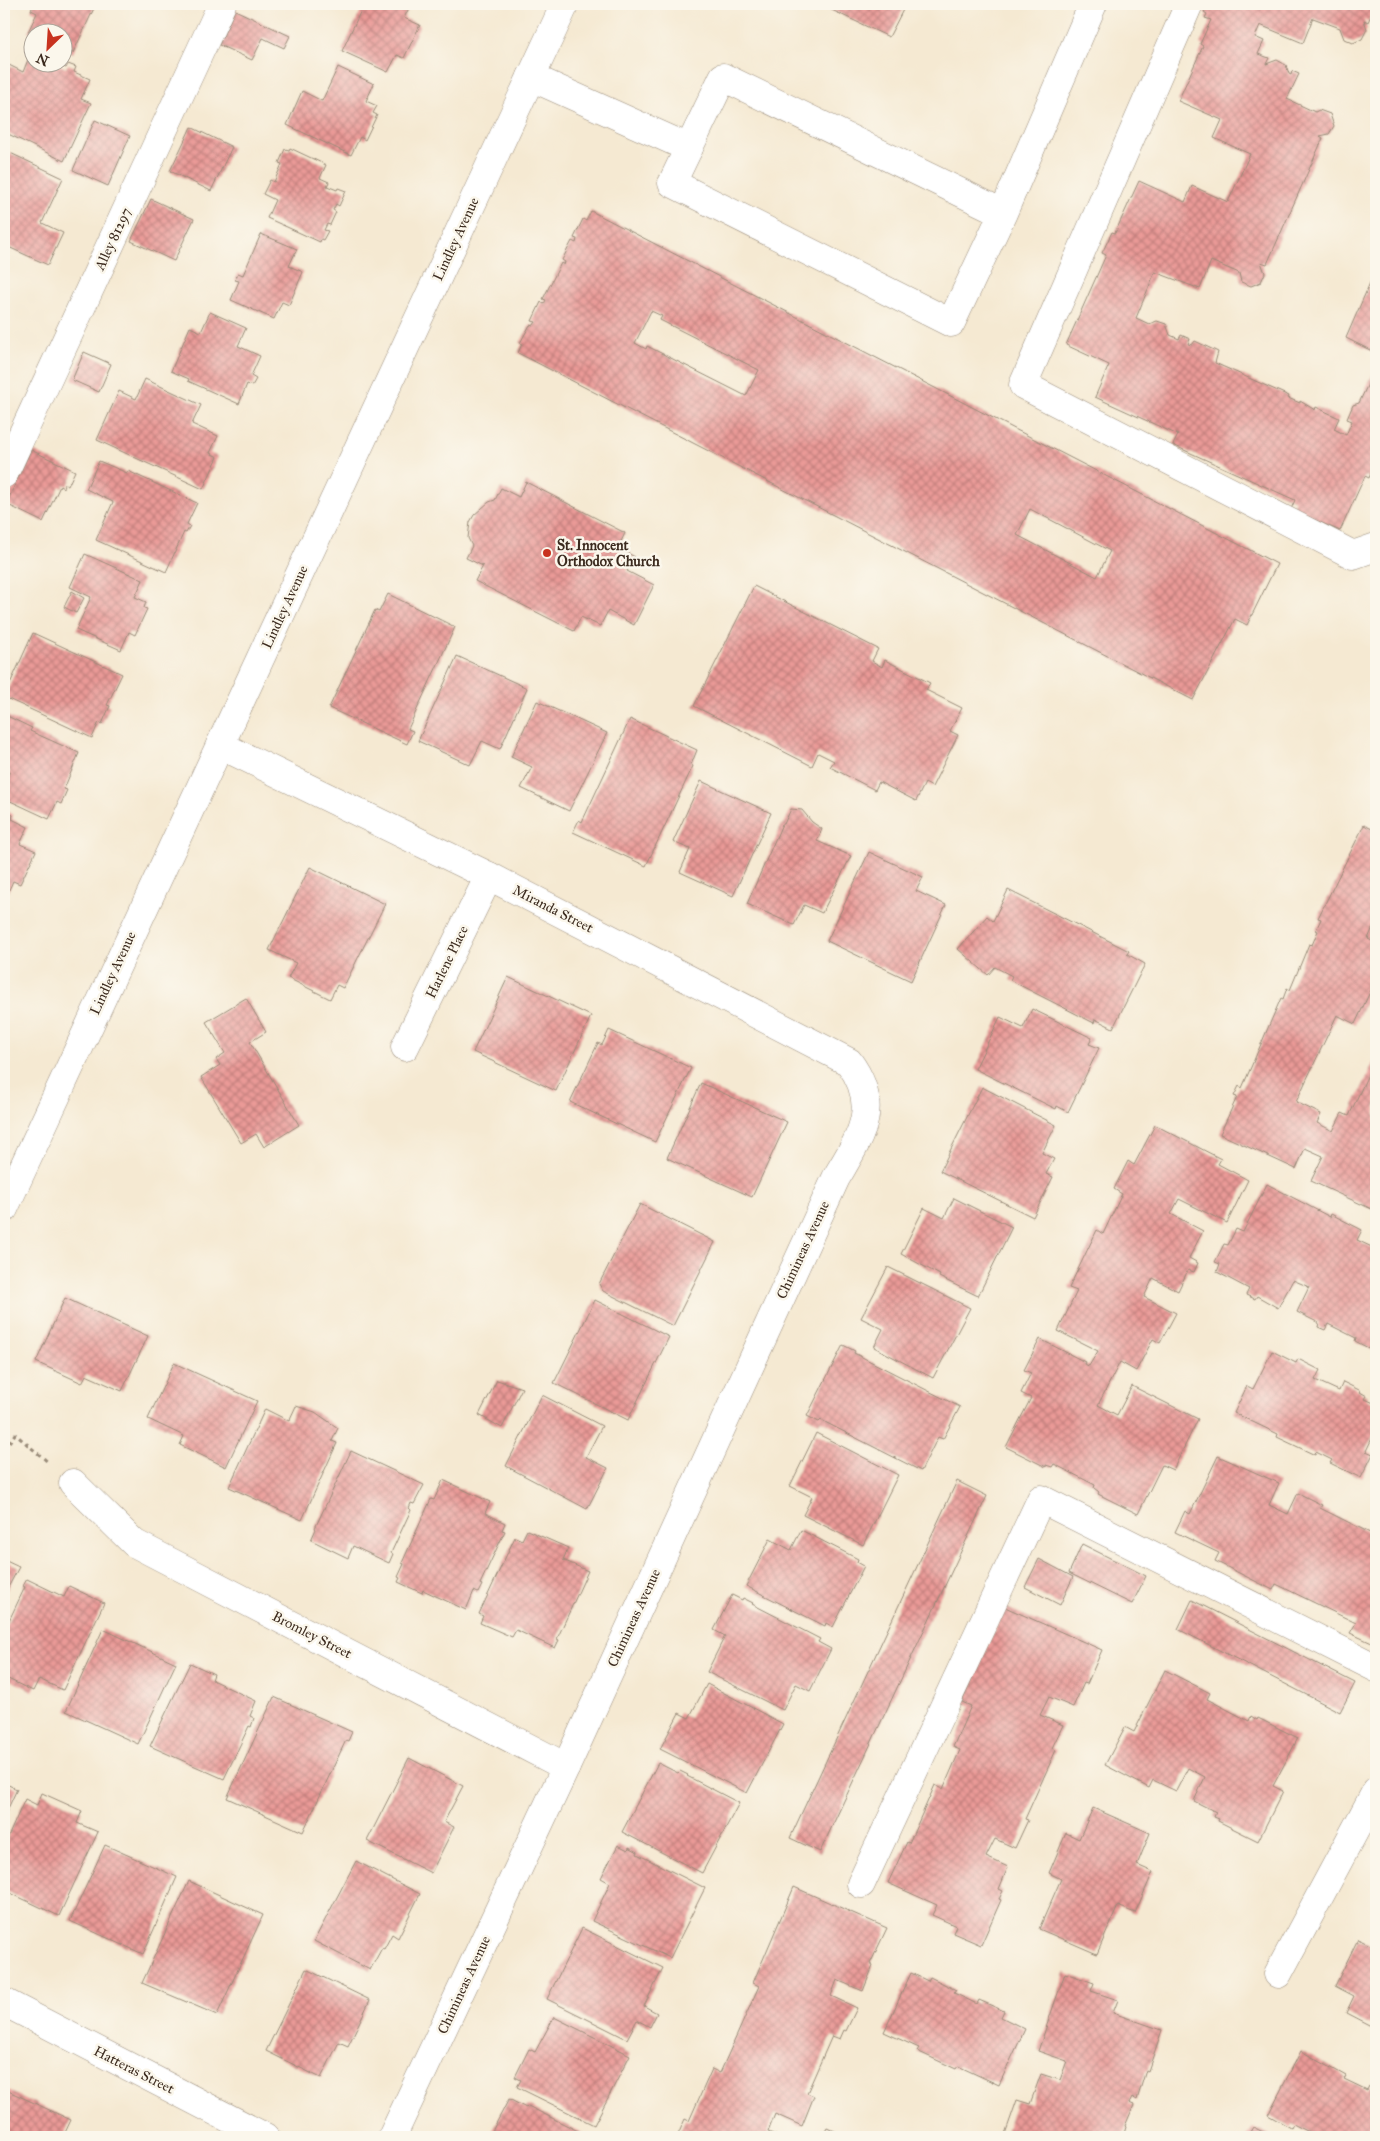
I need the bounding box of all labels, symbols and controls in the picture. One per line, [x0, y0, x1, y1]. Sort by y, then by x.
north arrow [22, 22, 72, 72]
text: N [34, 49, 52, 70]
street label: Lindley Avenue [429, 195, 483, 283]
street label: Alley 81297 [91, 205, 135, 274]
place label: St. Innocent Orthodox Church [557, 537, 660, 570]
marker: St. Innocent Orthodox Church [541, 547, 553, 559]
street label: Lindley Avenue [258, 563, 312, 651]
street label: Miranda Street [510, 882, 596, 937]
street label: Harlene Place [422, 923, 472, 1001]
street label: Lindley Avenue [86, 929, 140, 1017]
street label: Chimineas Avenue [773, 1198, 833, 1302]
street label: Chimineas Avenue [604, 1566, 664, 1670]
street label: Bromley Street [269, 1608, 355, 1662]
street label: Chimineas Avenue [434, 1933, 494, 2037]
street label: Hatteras Street [91, 2042, 177, 2098]

